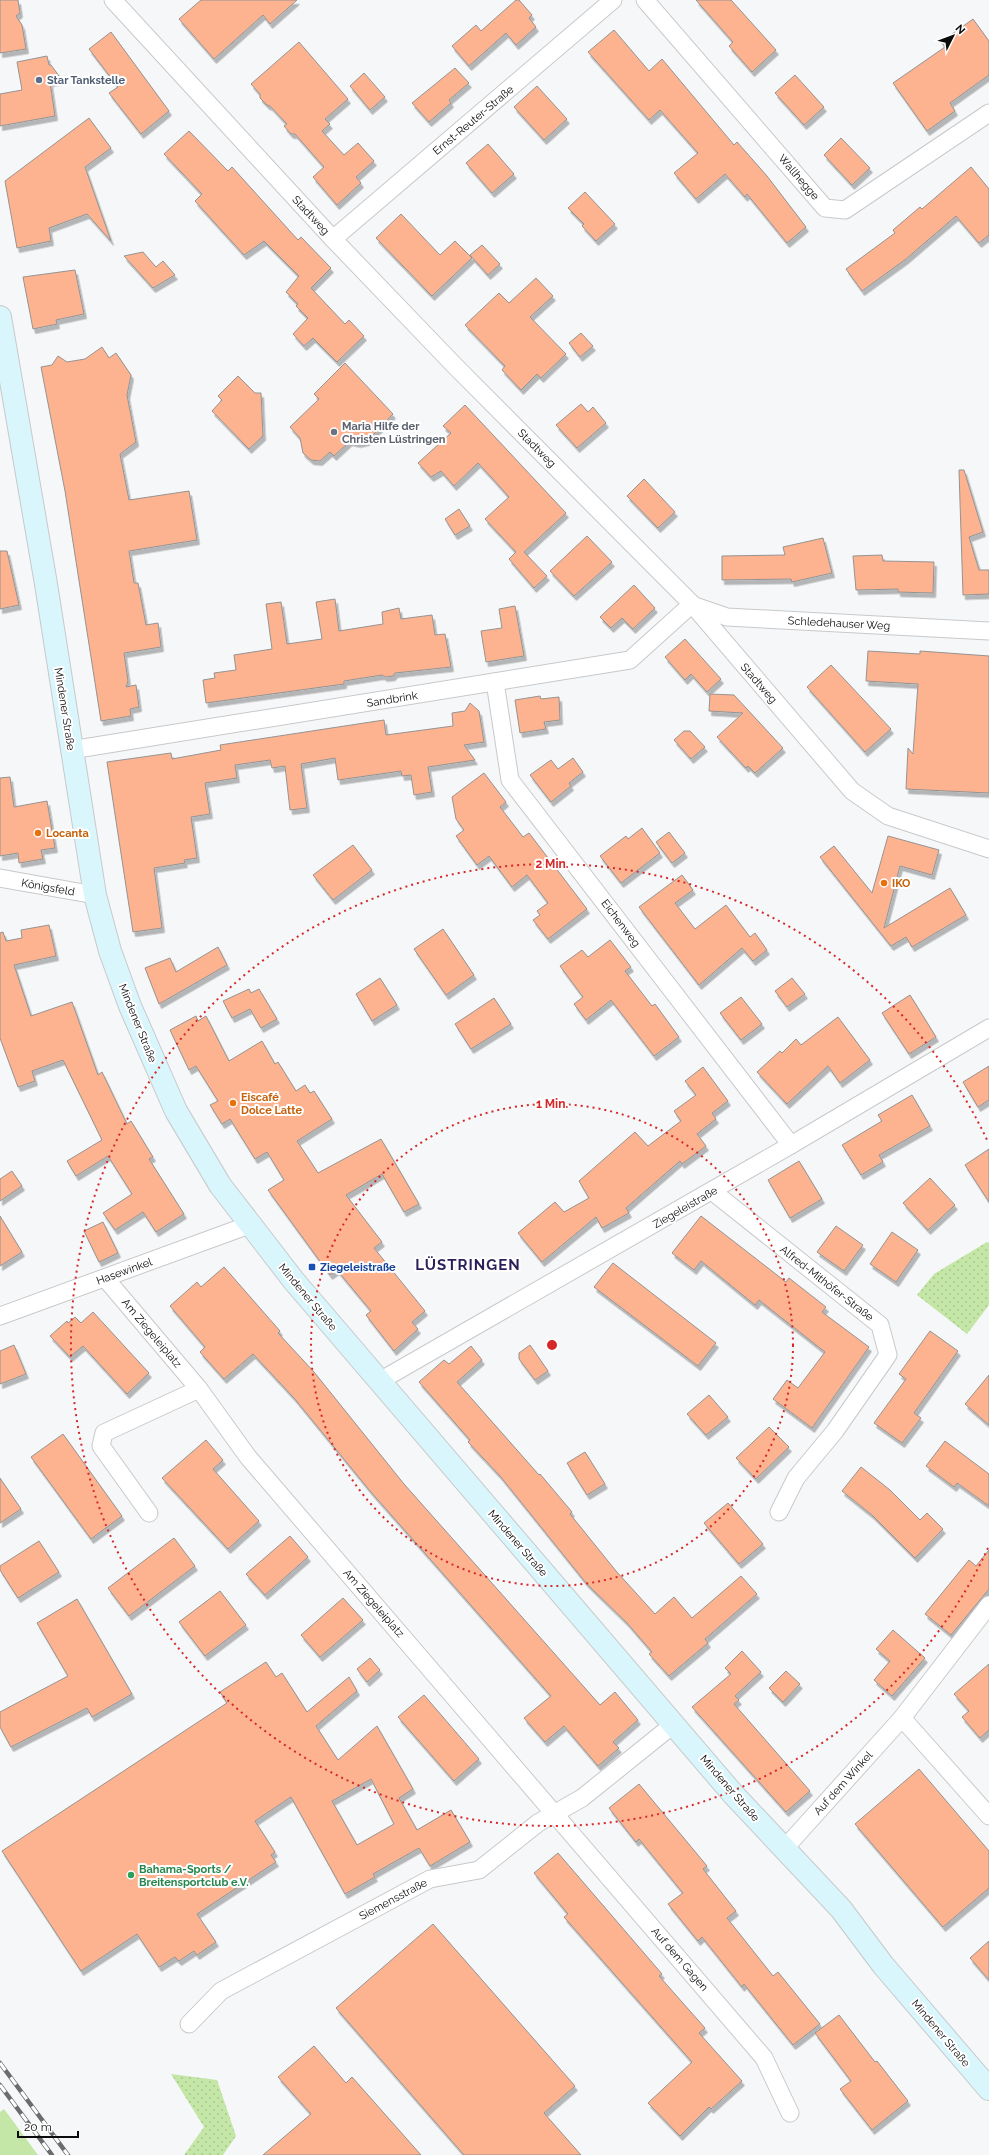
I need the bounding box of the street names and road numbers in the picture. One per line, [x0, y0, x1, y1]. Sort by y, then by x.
street label: Ernst-Reuter-Straße [430, 83, 517, 158]
street label: Wallhegge [775, 152, 822, 203]
street label: Stadtweg [289, 193, 332, 238]
street label: Stadtweg [515, 427, 558, 470]
street label: Schledehauser Weg [787, 614, 891, 633]
street label: Stadtweg [738, 661, 780, 706]
street label: Mindener Straße [52, 667, 78, 752]
street label: Sandbrink [366, 689, 419, 710]
street label: Königsfeld [20, 876, 76, 899]
street label: Eichenweg [598, 897, 643, 950]
street label: Mindener Straße [116, 982, 159, 1065]
street label: Ziegeleistraße [651, 1183, 720, 1231]
street label: Alfred-Mithöfer-Straße [777, 1243, 876, 1324]
street label: Hasewinkel [94, 1255, 154, 1288]
street label: Mindener Straße [276, 1261, 340, 1334]
street label: Am Ziegeleiplatz [119, 1296, 185, 1371]
street label: Mindener Straße [485, 1507, 550, 1580]
street label: Am Ziegeleiplatz [340, 1567, 407, 1641]
street label: Auf dem Winkel [811, 1749, 875, 1818]
street label: Mindener Straße [697, 1752, 762, 1825]
street label: Siemensstraße [357, 1876, 430, 1923]
street label: Auf dem Gagen [649, 1925, 711, 1994]
street label: Mindener Straße [909, 1997, 973, 2070]

